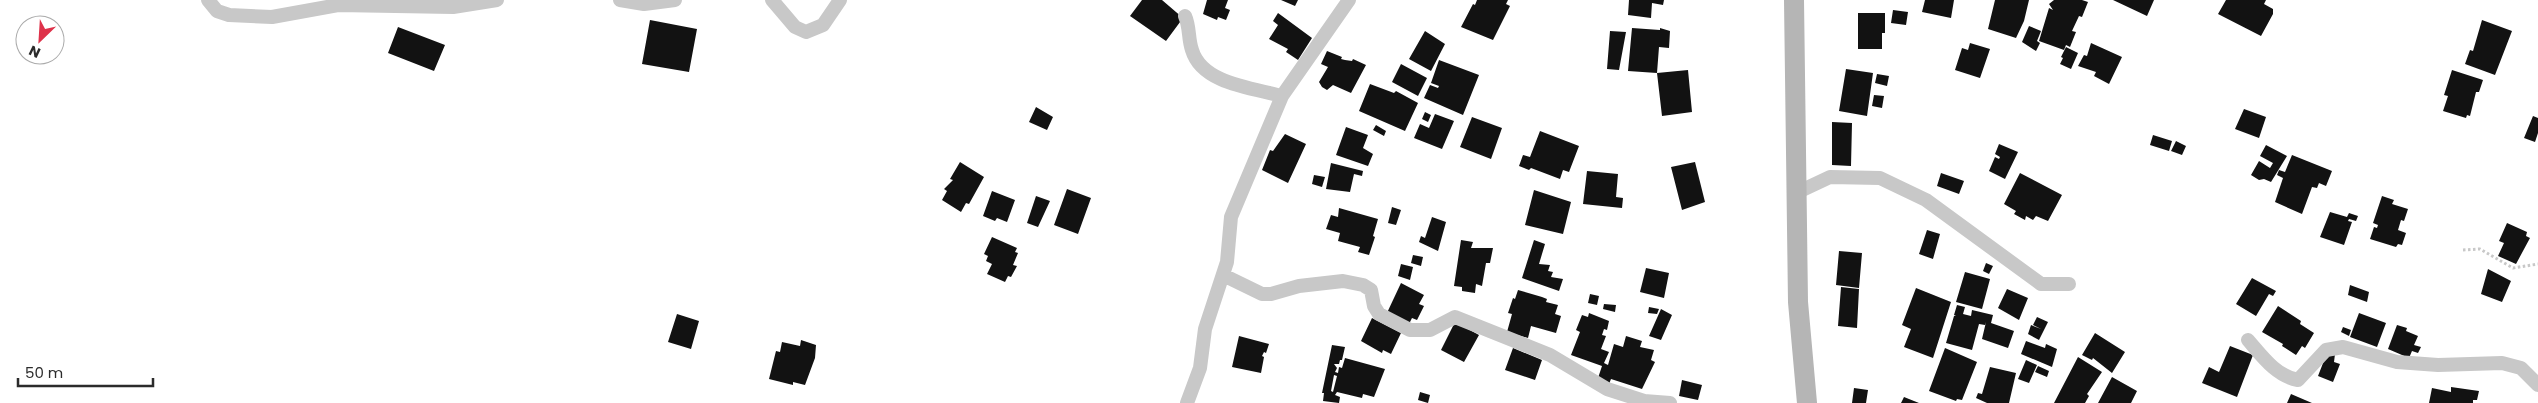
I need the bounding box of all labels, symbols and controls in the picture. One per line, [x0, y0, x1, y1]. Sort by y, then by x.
north arrow [15, 15, 65, 65]
text: N [26, 40, 44, 63]
scale bar [18, 356, 152, 388]
text: 50 m [25, 362, 63, 383]

